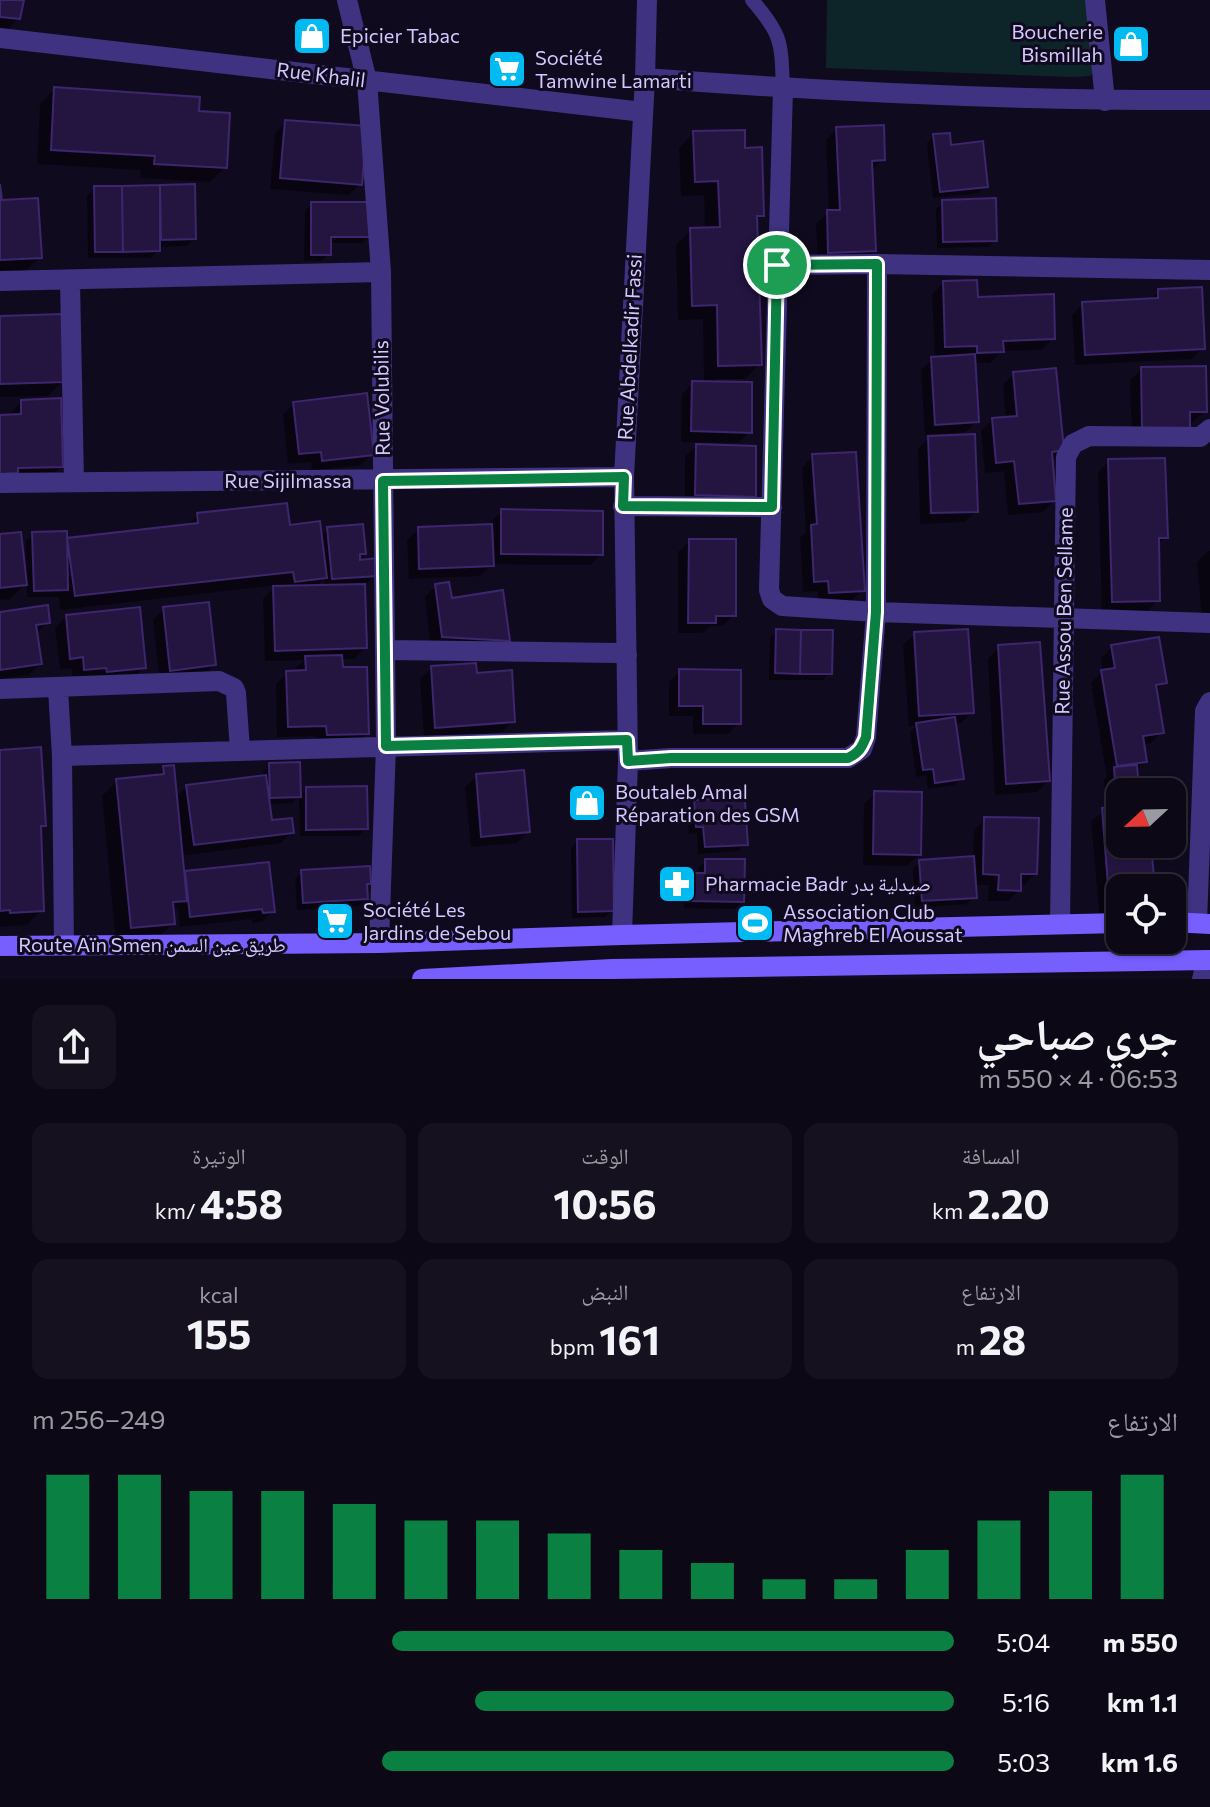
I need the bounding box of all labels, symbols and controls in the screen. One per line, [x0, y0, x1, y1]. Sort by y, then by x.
shop icon: Epicier Tabac [291, 15, 333, 57]
place label: Boucherie Bismillah [1011, 19, 1103, 66]
place label: Epicier Tabac [340, 23, 460, 47]
shop icon: Boucherie Bismillah [1110, 23, 1152, 65]
place label: Société Tamwine Lamarti [535, 45, 692, 92]
supermarket icon: Société Tamwine Lamarti [486, 48, 528, 90]
street label: Rue Khalil [275, 57, 367, 91]
pin [743, 231, 811, 299]
icon: arrive [755, 243, 799, 287]
street label: Rue Abdelkadir Fassi [612, 253, 646, 441]
street label: Rue Volubilis [368, 340, 394, 456]
street label: Rue Sijilmassa [224, 468, 352, 492]
street label: Rue Assou Ben Sellame [1049, 507, 1077, 715]
north arrow [1106, 778, 1186, 858]
map controls [1106, 778, 1186, 954]
place label: Boutaleb Amal Réparation des GSM [615, 779, 800, 826]
shop icon: Boutaleb Amal Réparation des GSM [566, 782, 608, 824]
pharmacy icon: Pharmacie Badr صيدلية بدر [656, 863, 698, 905]
place label: Pharmacie Badr صيدلية بدر [705, 871, 931, 896]
button: locate [1106, 874, 1186, 954]
place label: Société Les Jardins de Sebou [363, 897, 511, 944]
place label: Association Club Maghreb El Aoussat [783, 899, 963, 946]
supermarket icon: Société Les Jardins de Sebou [314, 900, 356, 942]
sports icon: Association Club Maghreb El Aoussat [734, 902, 776, 944]
street label: Route Aïn Smen طريق عين السمن [18, 932, 286, 957]
button: share [32, 1005, 116, 1089]
text: جري صباحي [976, 1005, 1178, 1059]
text: 06:53 · 4 × 550 m [978, 1062, 1178, 1093]
text: الوتيرة [192, 1142, 246, 1169]
text: الوقت [581, 1142, 629, 1169]
text: المسافة [962, 1142, 1020, 1169]
text: 4:58 [200, 1178, 283, 1227]
text: 10:56 [553, 1178, 657, 1227]
text: 2.20 [967, 1178, 1050, 1227]
text: /km [155, 1197, 200, 1224]
text: km [932, 1197, 967, 1224]
text: النبض [582, 1278, 628, 1305]
text: الارتفاع [961, 1278, 1021, 1305]
text: kcal [199, 1281, 239, 1308]
text: 155 [187, 1308, 251, 1357]
text: 161 [599, 1314, 660, 1363]
text: 28 [979, 1314, 1026, 1363]
text: bpm [550, 1333, 599, 1360]
text: m [956, 1333, 979, 1360]
text: 249–256 m [32, 1403, 166, 1434]
text: الارتفاع [1107, 1405, 1178, 1436]
text: 5:04 [996, 1626, 1050, 1657]
text: 550 m [1103, 1626, 1178, 1657]
text: 5:16 [1002, 1686, 1050, 1717]
text: 1.1 km [1107, 1686, 1178, 1717]
text: 5:03 [997, 1746, 1050, 1777]
text: 1.6 km [1101, 1746, 1178, 1777]

